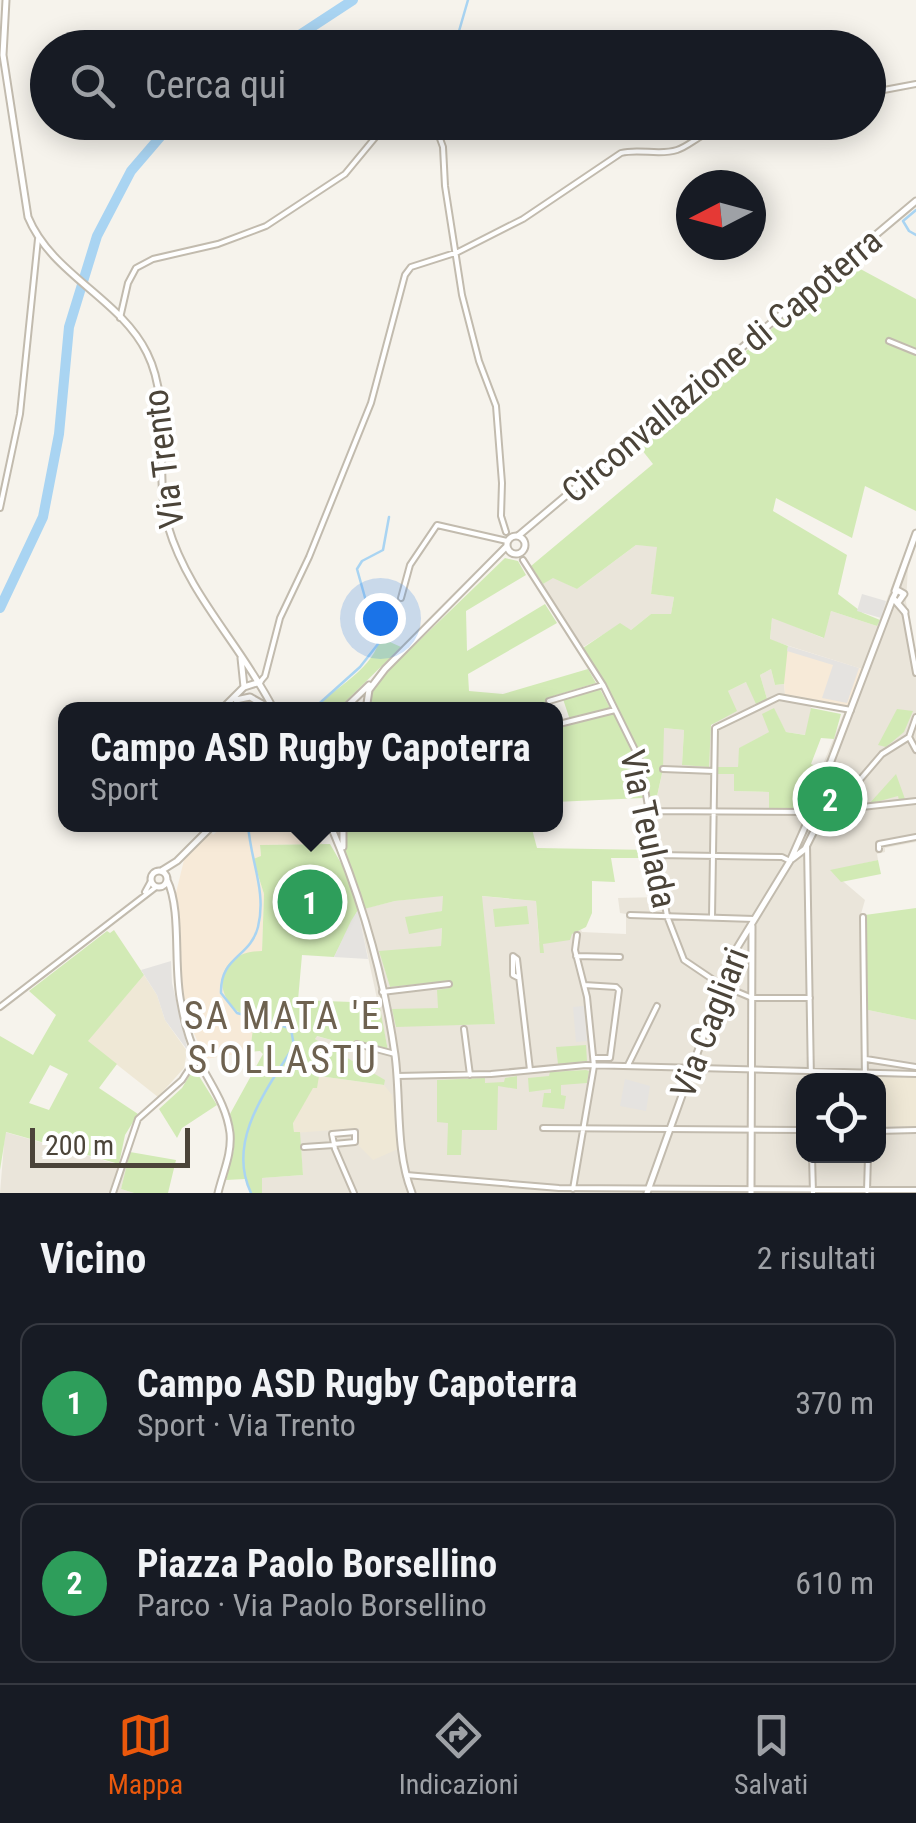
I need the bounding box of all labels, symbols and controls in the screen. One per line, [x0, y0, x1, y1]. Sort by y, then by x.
search box [30, 30, 886, 140]
icon: search [65, 58, 120, 113]
text: Cerca qui [145, 63, 286, 107]
north arrow [676, 170, 766, 260]
street label: Circonvallazione di Capoterra [554, 220, 890, 512]
street label: Via Trento [135, 387, 193, 531]
your location [355, 593, 406, 644]
popup [58, 702, 563, 832]
text: Campo ASD Rugby Capoterra [90, 726, 531, 770]
street label: Via Teulada [611, 746, 685, 912]
pin: 2 [798, 762, 862, 836]
text: Sport [90, 770, 159, 808]
pin: 1 [278, 864, 342, 940]
street label: Via Cagliari [663, 942, 757, 1104]
district label: SA MATA 'E S'OLLASTU [184, 994, 382, 1082]
map controls [796, 1073, 886, 1163]
button: locate [796, 1073, 886, 1163]
scale bar [30, 1123, 190, 1168]
text: 200 m [45, 1129, 114, 1162]
text: Vicino [40, 1234, 146, 1283]
text: 2 risultati [757, 1239, 876, 1277]
text: Campo ASD Rugby Capoterra [137, 1362, 577, 1406]
text: 1 [66, 1384, 83, 1422]
text: 370 m [795, 1384, 874, 1422]
text: Sport · Via Trento [137, 1406, 356, 1444]
text: Piazza Paolo Borsellino [137, 1542, 497, 1586]
text: 2 [66, 1564, 83, 1602]
text: 610 m [795, 1564, 874, 1602]
text: Parco · Via Paolo Borsellino [137, 1586, 487, 1624]
tab: Mappa [108, 1708, 183, 1801]
tab: Indicazioni [399, 1708, 519, 1801]
tab: Salvati [734, 1708, 808, 1801]

